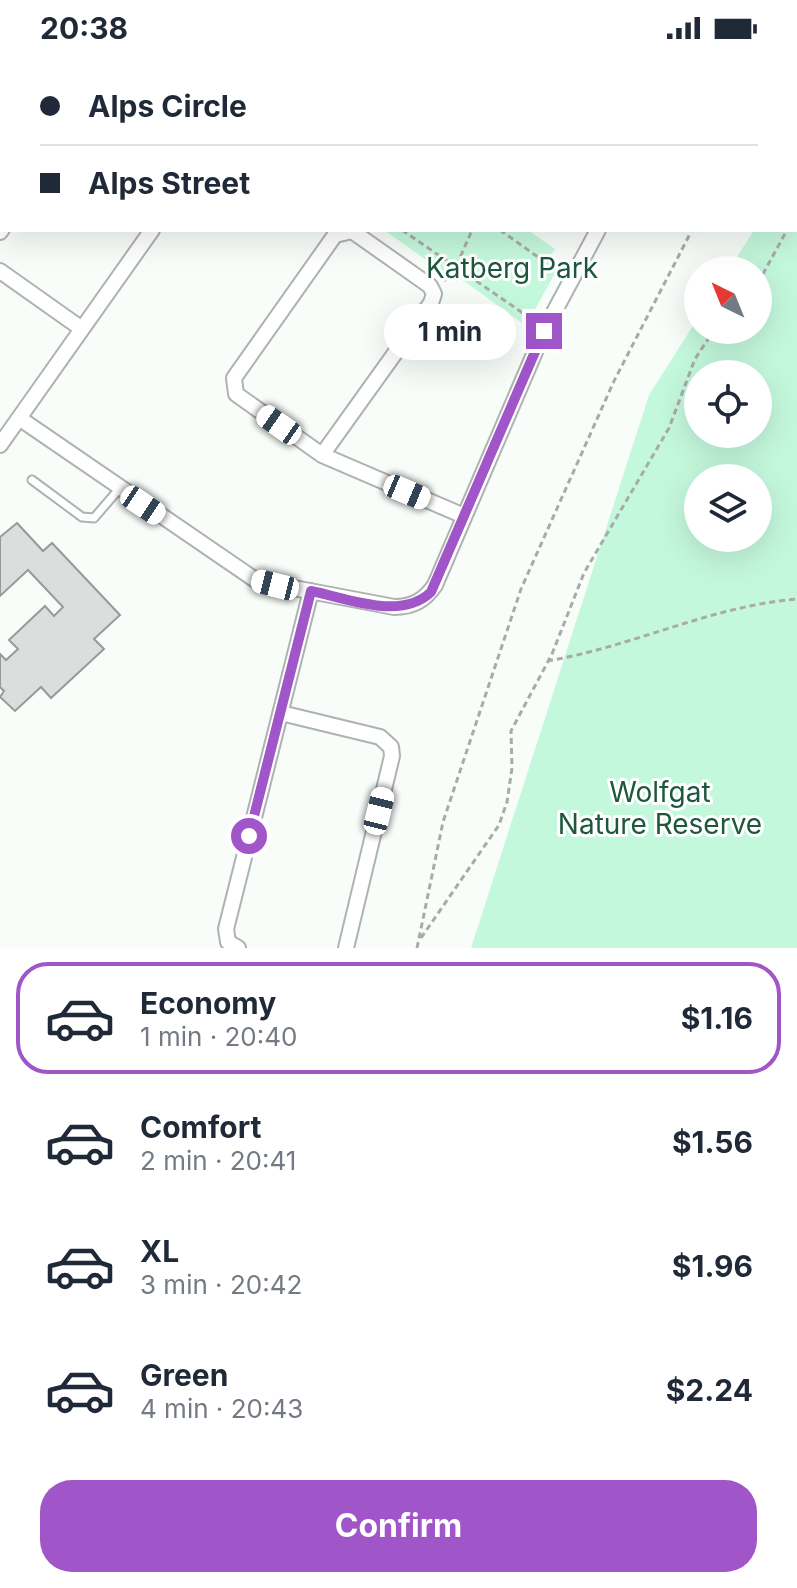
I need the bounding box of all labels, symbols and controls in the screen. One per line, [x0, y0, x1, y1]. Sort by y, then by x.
text: 20:38 [40, 10, 128, 46]
text: Alps Circle [88, 88, 247, 124]
text: Alps Street [88, 165, 250, 201]
park label: Katberg Park [426, 251, 598, 285]
north arrow [684, 256, 772, 344]
map controls [684, 256, 772, 552]
callout: 1 min [384, 303, 516, 359]
route end [526, 313, 562, 349]
text: 1 min [418, 316, 482, 347]
button: locate [684, 360, 772, 448]
car [252, 401, 306, 449]
button: layers [684, 464, 772, 552]
car [380, 472, 434, 512]
car [116, 482, 170, 528]
car [249, 568, 301, 602]
park label: Wolfgat Nature Reserve [558, 775, 762, 841]
car [362, 785, 396, 837]
route start [231, 818, 267, 854]
icon: car [44, 982, 116, 1054]
text: Economy [140, 985, 276, 1021]
text: $1.16 [681, 1000, 753, 1036]
text: 1 min · 20:40 [140, 1021, 297, 1052]
icon: car [44, 1106, 116, 1178]
text: Comfort [140, 1109, 261, 1145]
text: $1.56 [672, 1124, 753, 1160]
text: 2 min · 20:41 [140, 1145, 296, 1176]
icon: car [44, 1230, 116, 1302]
text: XL [140, 1233, 179, 1269]
text: $1.96 [672, 1248, 753, 1284]
text: 3 min · 20:42 [140, 1269, 302, 1300]
icon: car [44, 1354, 116, 1426]
text: Green [140, 1357, 228, 1393]
text: $2.24 [666, 1372, 753, 1408]
text: 4 min · 20:43 [140, 1393, 303, 1424]
button: Confirm [40, 1480, 757, 1572]

